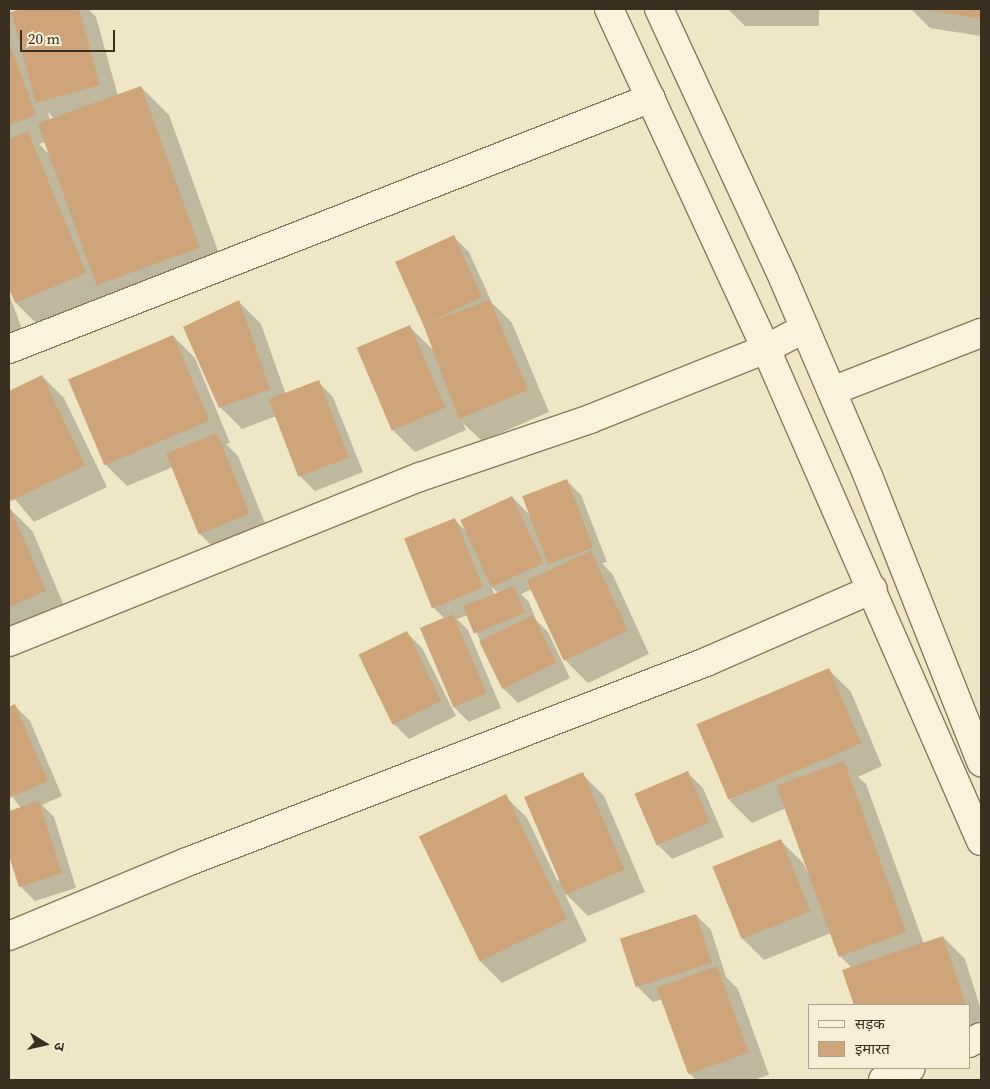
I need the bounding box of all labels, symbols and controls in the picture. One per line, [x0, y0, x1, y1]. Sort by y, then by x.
scale bar [22, 20, 118, 52]
text: 20 m [28, 28, 60, 49]
legend [808, 1004, 970, 1069]
text: सड़क [855, 1013, 885, 1034]
north arrow [20, 1019, 70, 1069]
text: इमारत [855, 1038, 890, 1059]
text: उ [49, 1041, 70, 1052]

